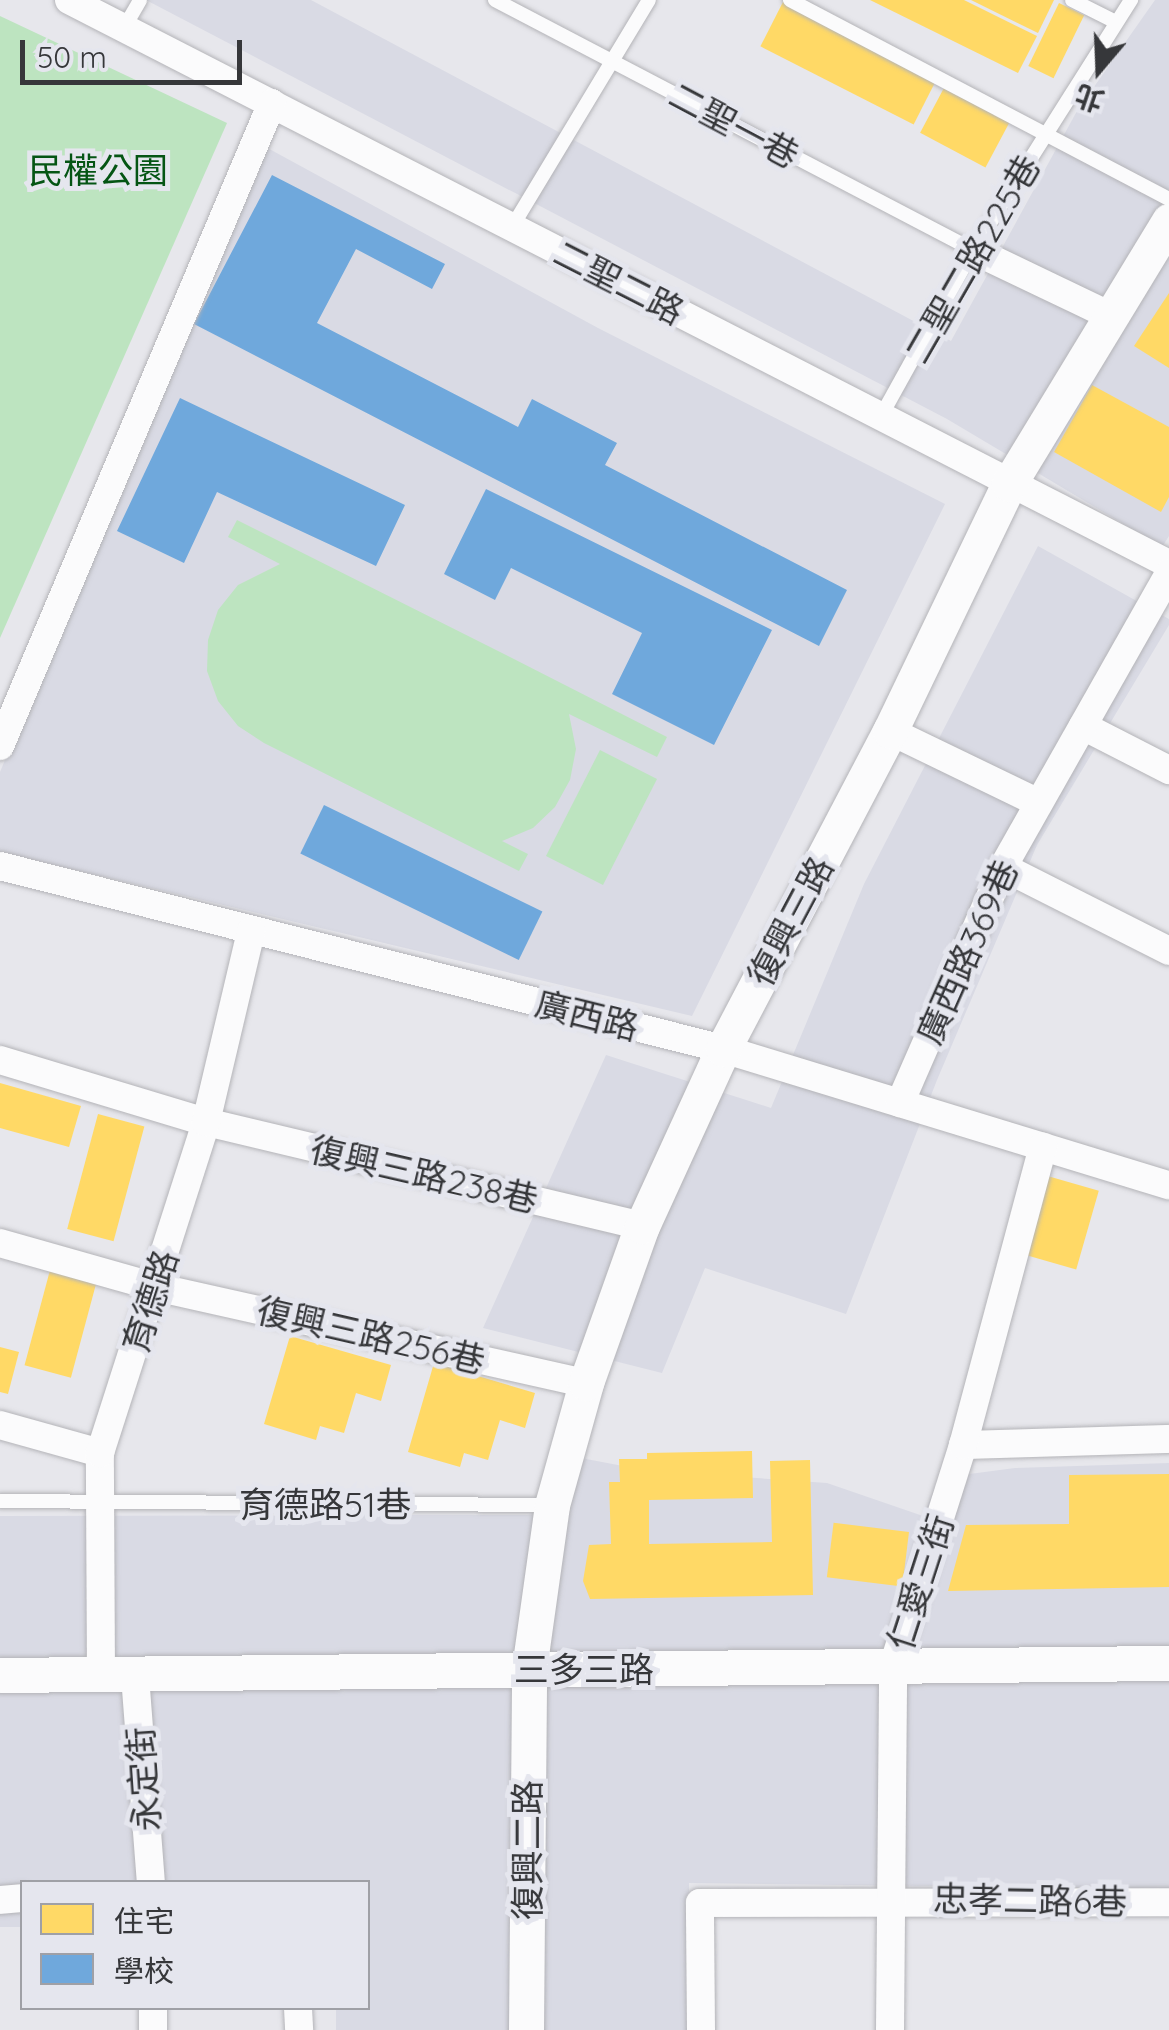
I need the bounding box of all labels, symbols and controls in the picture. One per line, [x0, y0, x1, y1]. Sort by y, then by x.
scale bar [25, 20, 248, 82]
north arrow [1049, 20, 1149, 120]
text: 50 m [37, 38, 107, 76]
street label: 二聖一巷 [662, 74, 806, 176]
text: 北 [1070, 78, 1108, 120]
street label: 二聖二路225巷 [896, 148, 1048, 370]
park label: 民權公園 [28, 149, 168, 191]
street label: 二聖二路 [547, 232, 691, 332]
street label: 復興三路 [739, 849, 841, 993]
street label: 廣西路369巷 [908, 854, 1026, 1050]
street label: 廣西路 [531, 982, 643, 1048]
street label: 復興三路238巷 [306, 1127, 542, 1221]
street label: 育德路 [114, 1245, 186, 1357]
street label: 復興三路256巷 [253, 1288, 489, 1382]
street label: 育德路51巷 [239, 1483, 411, 1525]
street label: 仁愛三街 [878, 1509, 962, 1655]
street label: 三多三路 [514, 1648, 654, 1690]
street label: 永定街 [118, 1725, 168, 1833]
street label: 復興二路 [506, 1780, 548, 1920]
street label: 忠孝二路6巷 [933, 1877, 1127, 1923]
legend [20, 1880, 370, 2010]
text: 住宅 [114, 1902, 174, 1940]
text: 學校 [114, 1952, 174, 1990]

